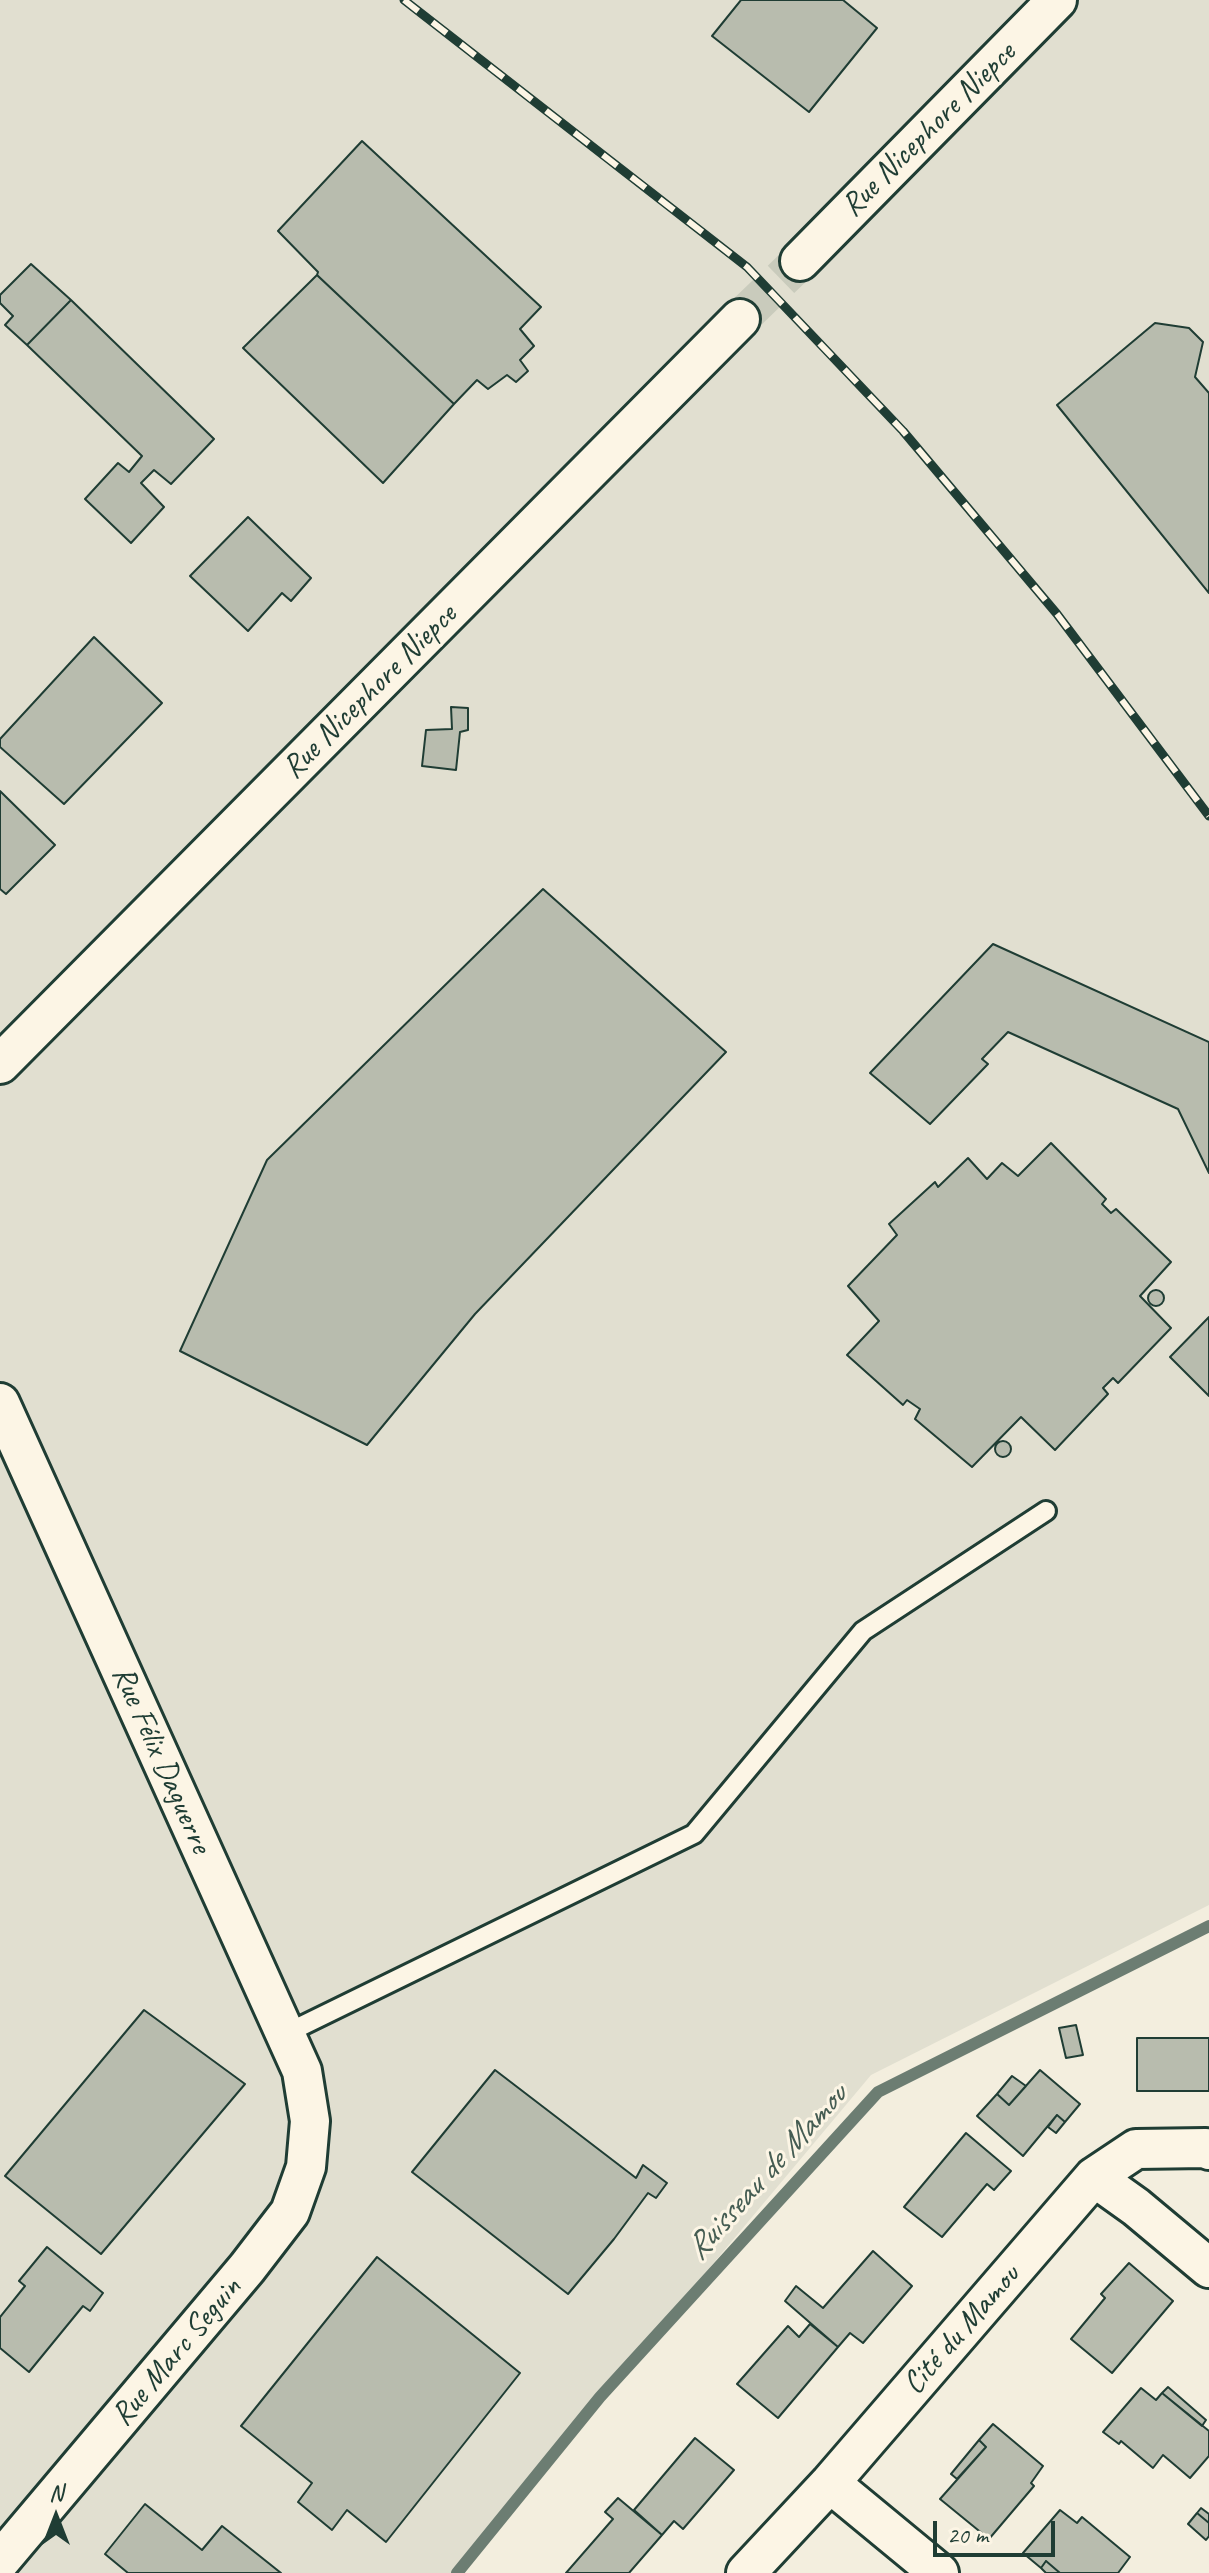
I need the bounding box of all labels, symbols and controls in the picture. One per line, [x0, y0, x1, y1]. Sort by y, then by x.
street label: Rue Nicephore Niepce [834, 35, 1024, 225]
street label: Rue Nicephore Niepce [275, 597, 465, 787]
street label: Rue Félix Daguerre [103, 1660, 219, 1860]
water label: Ruisseau de Mamou [678, 2077, 856, 2269]
street label: Cité du Mamou [895, 2257, 1029, 2403]
street label: Rue Marc Seguin [104, 2270, 250, 2434]
north arrow [16, 2477, 96, 2557]
text: N [49, 2479, 63, 2507]
scale bar [937, 2505, 1059, 2555]
text: 20 m [947, 2520, 988, 2550]

